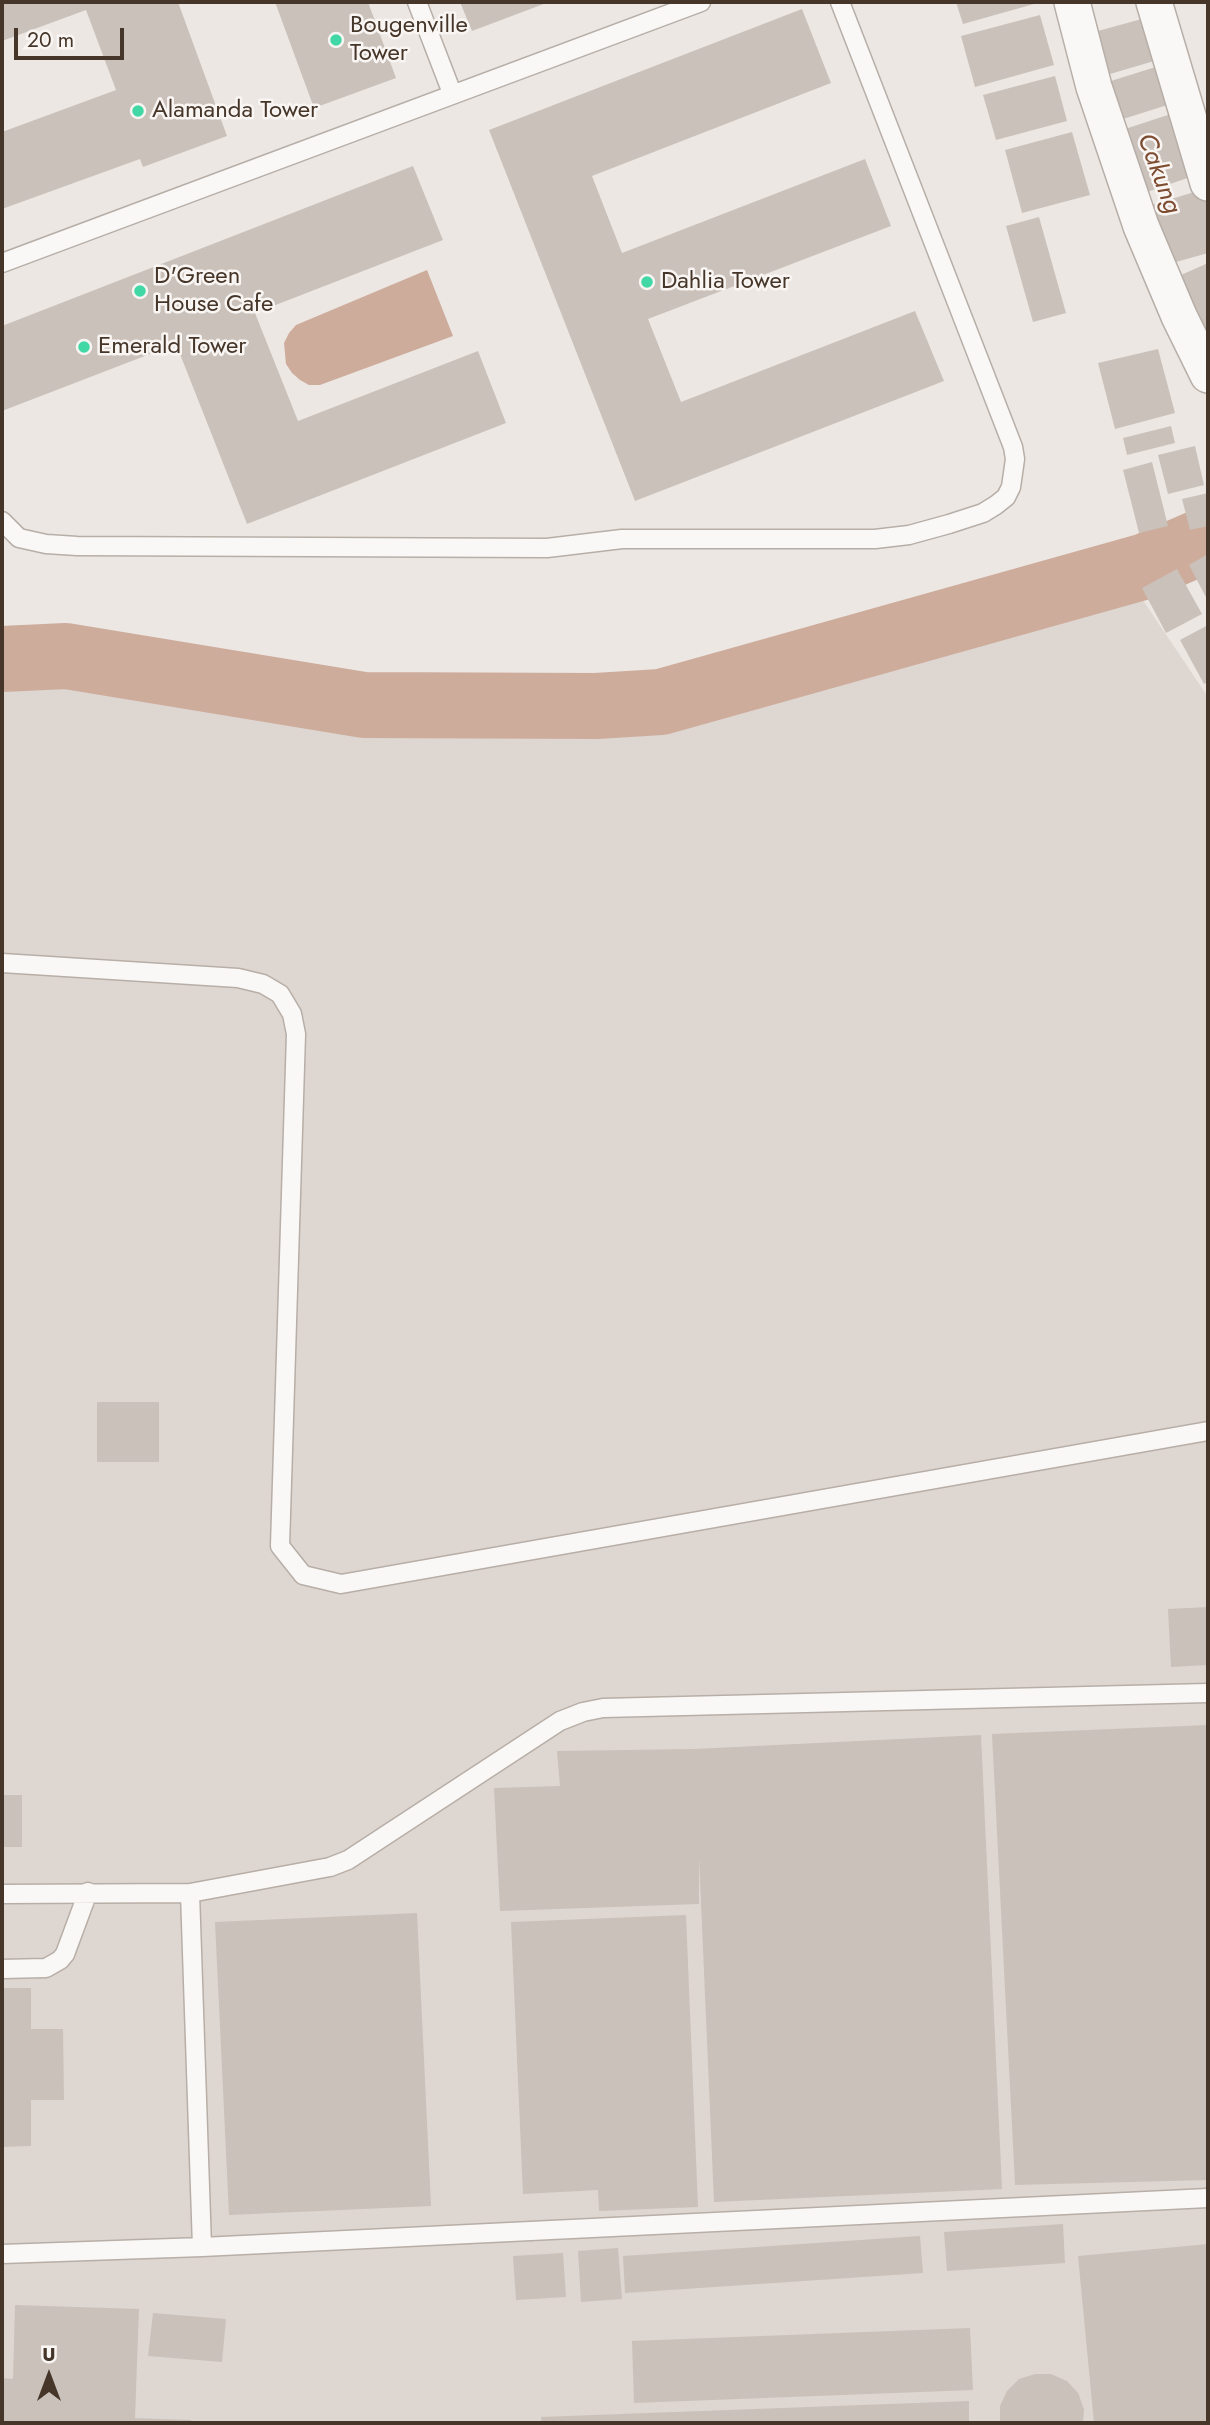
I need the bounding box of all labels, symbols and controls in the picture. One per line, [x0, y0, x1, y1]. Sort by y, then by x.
place label: Bougenville Tower [350, 12, 468, 68]
scale bar [18, 14, 128, 58]
text: 20 m [27, 25, 74, 55]
marker: Bougenville Tower [328, 32, 344, 48]
place label: Alamanda Tower [152, 97, 318, 125]
marker: Alamanda Tower [130, 103, 146, 119]
water label: Cakung [1129, 130, 1187, 218]
place label: D'Green House Cafe [154, 263, 273, 319]
place label: Dahlia Tower [661, 268, 790, 296]
marker: Dahlia Tower [639, 274, 655, 290]
marker: D'Green House Cafe [132, 283, 148, 299]
place label: Emerald Tower [98, 333, 247, 361]
marker: Emerald Tower [76, 339, 92, 355]
north arrow [14, 2341, 84, 2411]
text: U [42, 2341, 56, 2368]

